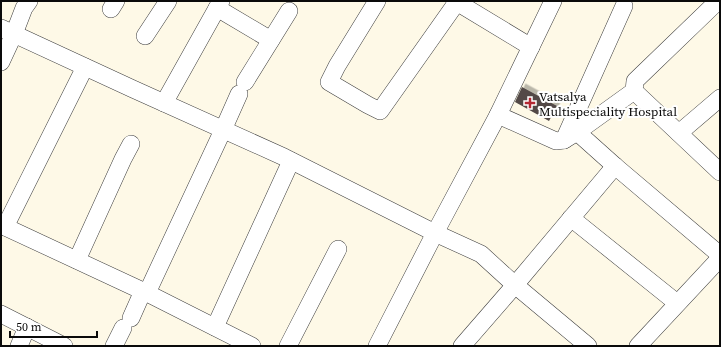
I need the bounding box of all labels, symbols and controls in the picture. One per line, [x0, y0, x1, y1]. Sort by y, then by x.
place label: Vatsalya Multispeciality Hospital [539, 88, 677, 120]
marker: Vatsalya Multispeciality Hospital [524, 97, 536, 109]
scale bar [10, 313, 97, 339]
text: 50 m [16, 319, 42, 335]

